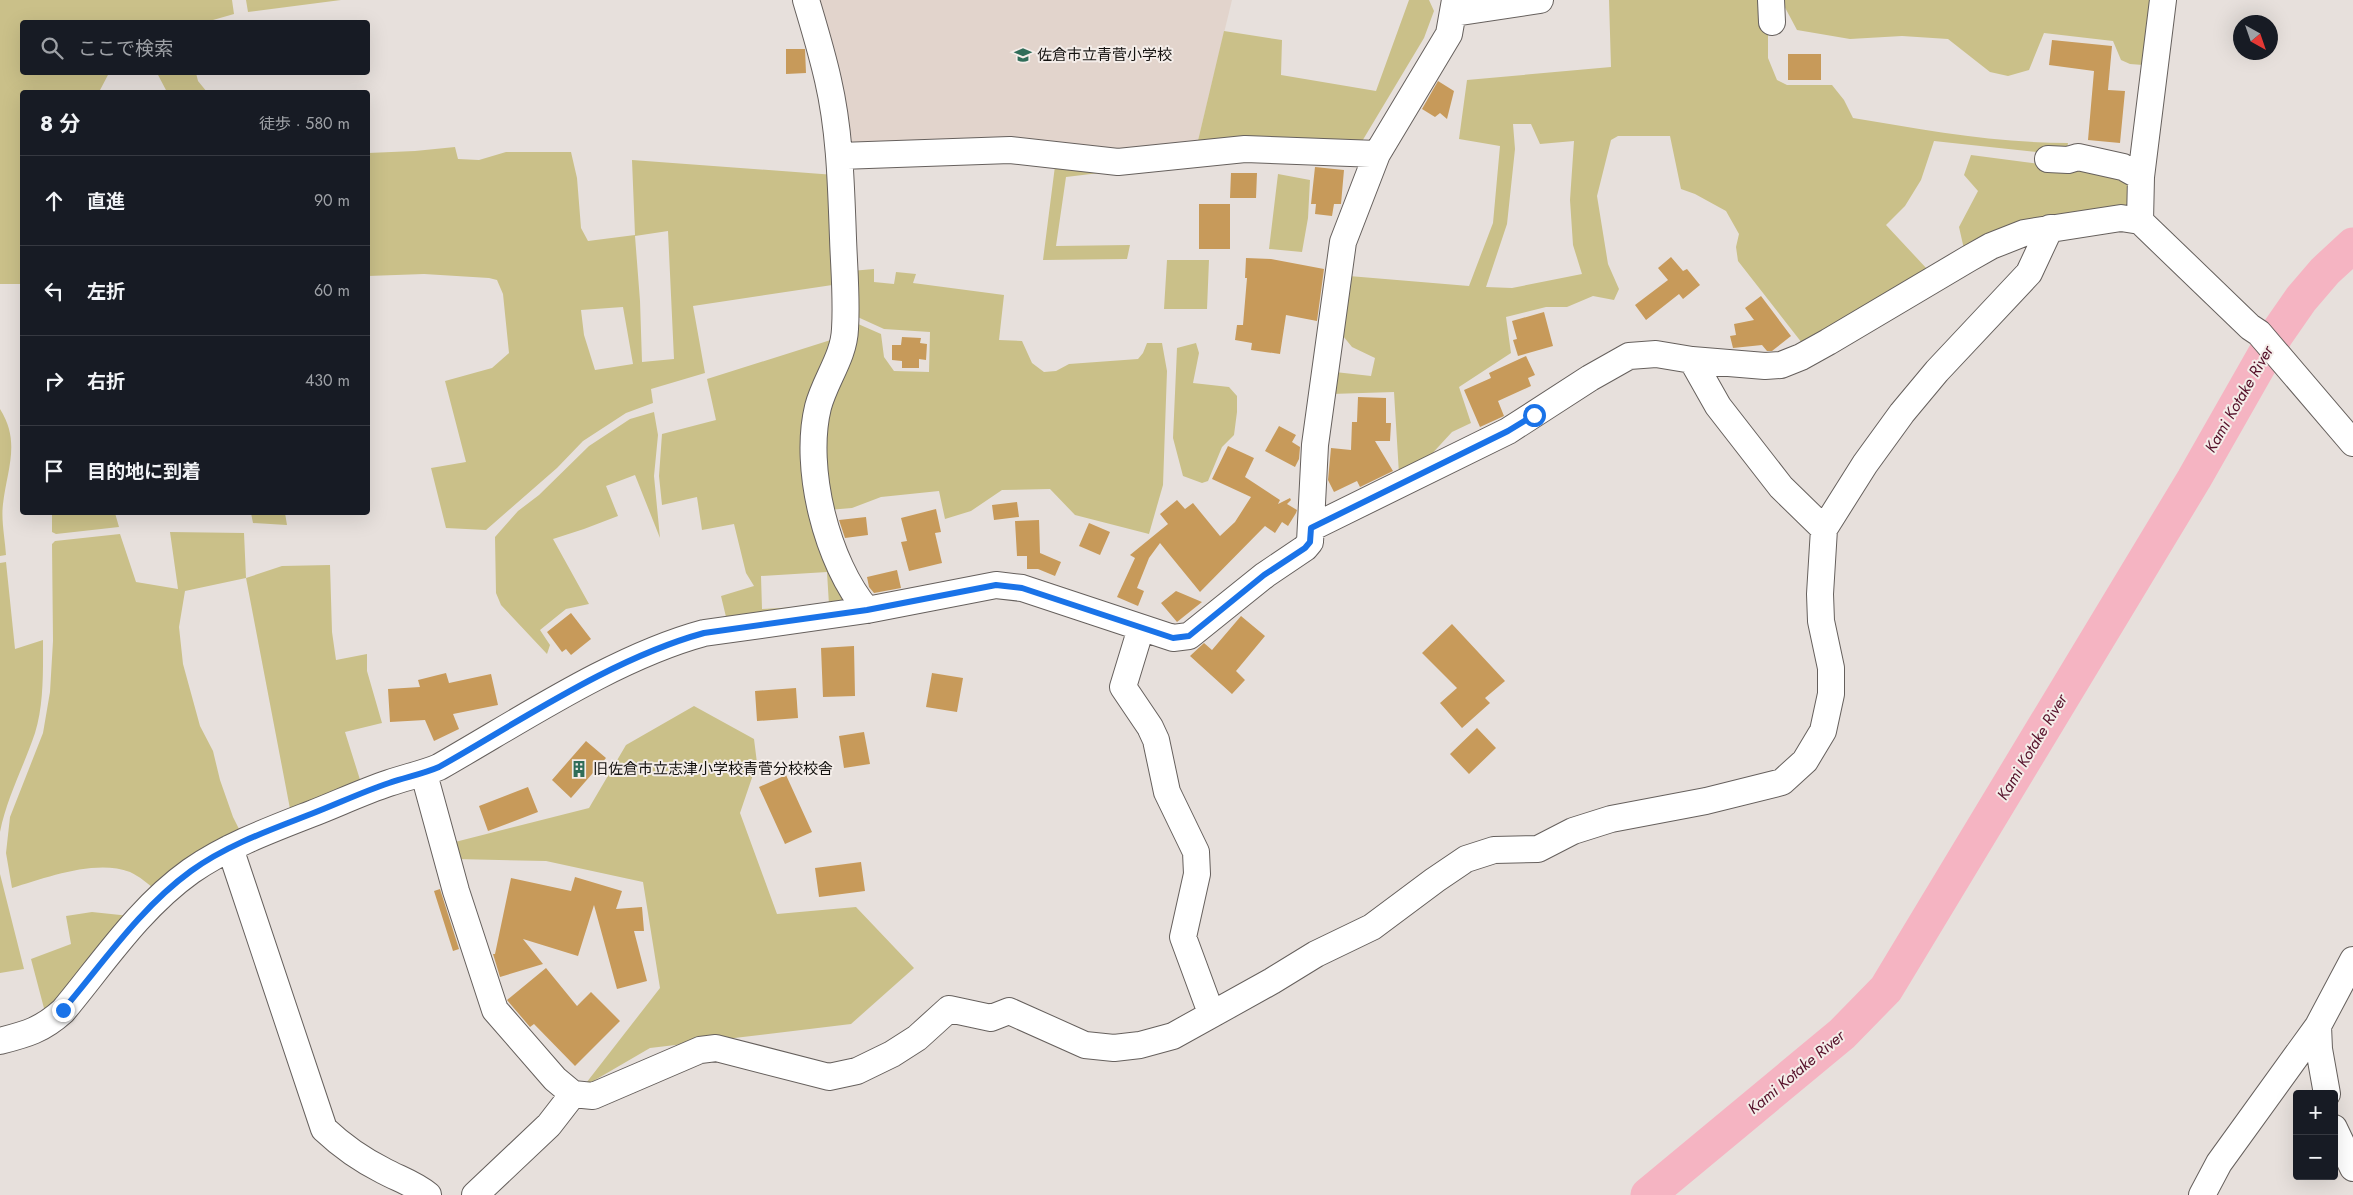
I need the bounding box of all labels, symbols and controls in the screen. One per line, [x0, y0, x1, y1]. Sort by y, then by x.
north arrow [2233, 15, 2278, 60]
search box [20, 20, 370, 75]
icon: search [38, 34, 66, 62]
text: ここで検索 [78, 35, 173, 62]
place label: 佐倉市立青菅小学校 [1037, 44, 1172, 66]
school or university icon: 佐倉市立青菅小学校 [1013, 45, 1033, 65]
text: 8 分 [40, 109, 80, 139]
text: 徒歩 · 580 m [259, 112, 350, 135]
icon: ahead [40, 187, 68, 215]
text: 直進 [87, 188, 125, 215]
text: 90 m [314, 189, 350, 212]
icon: left [40, 277, 68, 305]
text: 左折 [87, 278, 125, 305]
text: 60 m [314, 279, 350, 302]
water label: Kami Kotake River [2199, 340, 2280, 457]
icon: right [40, 367, 68, 395]
text: 右折 [87, 368, 125, 395]
text: 430 m [305, 369, 350, 392]
route start [1523, 404, 1546, 427]
icon: arrive [40, 457, 68, 485]
text: 目的地に到着 [87, 458, 201, 485]
water label: Kami Kotake River [1991, 688, 2074, 804]
place label: 旧佐倉市立志津小学校青菅分校校舎 [593, 758, 833, 780]
building icon: 旧佐倉市立志津小学校青菅分校校舎 [569, 759, 589, 779]
route end [52, 999, 75, 1022]
water label: Kami Kotake River [1743, 1024, 1851, 1119]
map controls [2293, 1090, 2338, 1180]
button: + [2293, 1090, 2338, 1135]
button: − [2293, 1135, 2338, 1180]

